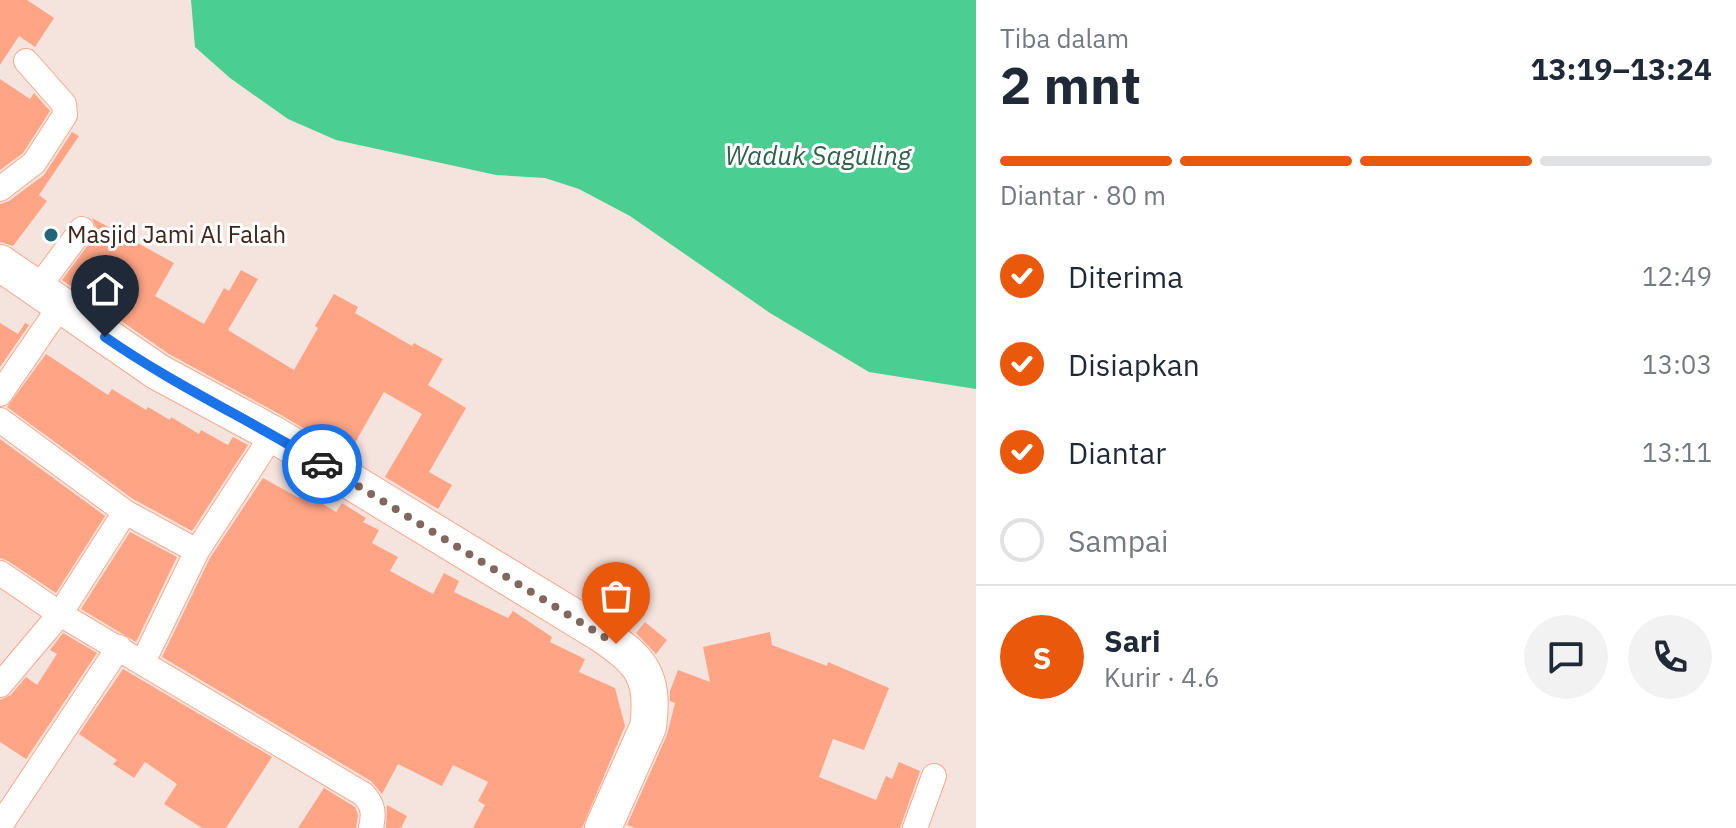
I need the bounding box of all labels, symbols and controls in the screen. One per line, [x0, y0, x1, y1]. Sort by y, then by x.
text: Tiba dalam [1000, 21, 1129, 55]
text: 13:19–13:24 [1531, 49, 1712, 88]
text: 2 mnt [1000, 51, 1141, 118]
water label: Waduk Saguling [725, 138, 913, 172]
text: Diantar · 80 m [1000, 178, 1166, 212]
place label: Masjid Jami Al Falah [67, 218, 286, 250]
marker: Masjid Jami Al Falah [42, 226, 60, 244]
icon: check [1000, 254, 1044, 298]
pin [71, 255, 139, 337]
text: Diterima [1068, 257, 1183, 296]
text: 12:49 [1642, 259, 1712, 293]
icon: home [83, 267, 127, 311]
icon: check [1000, 342, 1044, 386]
text: Disiapkan [1068, 345, 1200, 384]
text: 13:03 [1642, 347, 1712, 381]
courier [282, 424, 362, 504]
icon: check [1000, 430, 1044, 474]
text: Diantar [1068, 433, 1166, 472]
text: 13:11 [1642, 435, 1712, 469]
icon: car [300, 442, 344, 486]
text: Sampai [1068, 521, 1169, 560]
pin [582, 562, 650, 644]
icon: bag [594, 574, 638, 618]
button: chat [1524, 615, 1608, 699]
button: phone [1628, 615, 1712, 699]
text: Sari [1104, 621, 1161, 660]
text: S [1033, 638, 1051, 677]
text: Kurir · 4.6 [1104, 660, 1220, 694]

